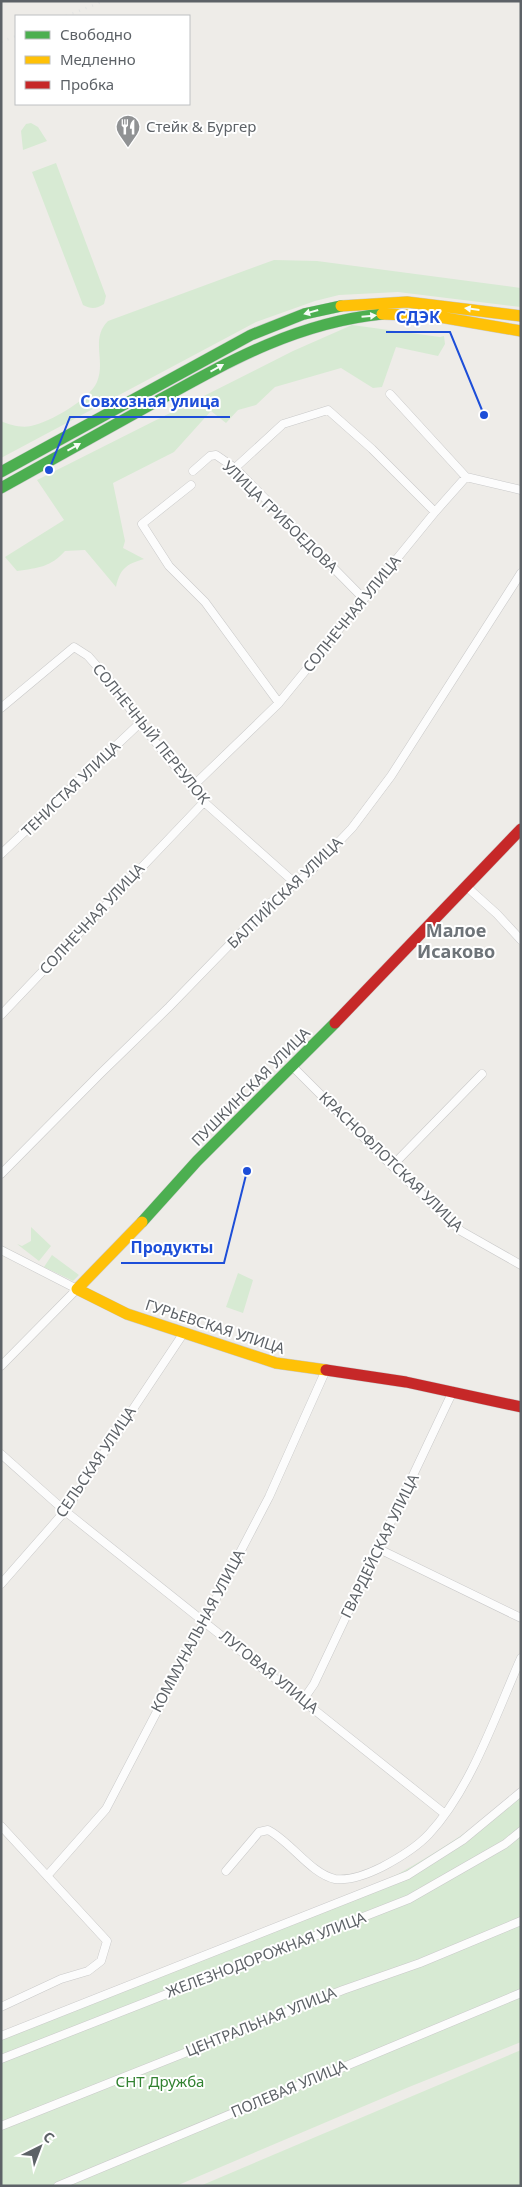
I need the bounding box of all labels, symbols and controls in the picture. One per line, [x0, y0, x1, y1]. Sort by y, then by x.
legend [15, 15, 190, 105]
text: Свободно [60, 24, 132, 44]
text: Медленно [60, 49, 136, 69]
text: Пробка [60, 74, 114, 94]
restaurant icon: Стейк & Бургер [115, 114, 141, 148]
place label: Стейк & Бургер [146, 116, 256, 136]
callout: СДЭК [386, 301, 450, 332]
one-way arrow [464, 305, 480, 313]
text: СДЭК [396, 306, 441, 328]
one-way arrow [304, 309, 319, 317]
one-way arrow [361, 311, 377, 319]
one-way arrow [210, 364, 223, 373]
callout: Совхозная улица [70, 386, 230, 417]
text: Совхозная улица [80, 390, 220, 412]
one-way arrow [67, 443, 82, 451]
street label: УЛИЦА ГРИБОЕДОВА [219, 456, 343, 577]
street label: СОЛНЕЧНАЯ УЛИЦА [298, 550, 405, 676]
street label: СОЛНЕЧНЫЙ ПЕРЕУЛОК [89, 659, 215, 808]
street label: ТЕНИСТАЯ УЛИЦА [17, 736, 124, 840]
street label: БАЛТИЙСКАЯ УЛИЦА [222, 832, 346, 952]
street label: СОЛНЕЧНАЯ УЛИЦА [34, 858, 148, 978]
district label: Малое Исаково [417, 918, 495, 963]
street label: ПУШКИНСКАЯ УЛИЦА [187, 1022, 314, 1150]
street label: КРАСНОФЛОТСКАЯ УЛИЦА [315, 1087, 468, 1236]
callout: Продукты [121, 1232, 224, 1263]
text: Продукты [130, 1236, 214, 1258]
street label: ГУРЬЕВСКАЯ УЛИЦА [143, 1294, 288, 1358]
street label: СЕЛЬСКАЯ УЛИЦА [51, 1402, 140, 1521]
street label: ГВАРДЕЙСКАЯ УЛИЦА [335, 1470, 423, 1621]
street label: КОММУНАЛЬНАЯ УЛИЦА [146, 1545, 249, 1715]
street label: ЛУГОВАЯ УЛИЦА [216, 1625, 324, 1718]
street label: ЖЕЛЕЗНОДОРОЖНАЯ УЛИЦА [163, 1907, 369, 2001]
street label: ЦЕНТРАЛЬНАЯ УЛИЦА [182, 1981, 339, 2060]
street label: ПОЛЕВАЯ УЛИЦА [228, 2054, 350, 2122]
park label: СНТ Дружба [116, 2071, 204, 2091]
north arrow [15, 2122, 65, 2172]
text: С [39, 2127, 59, 2147]

